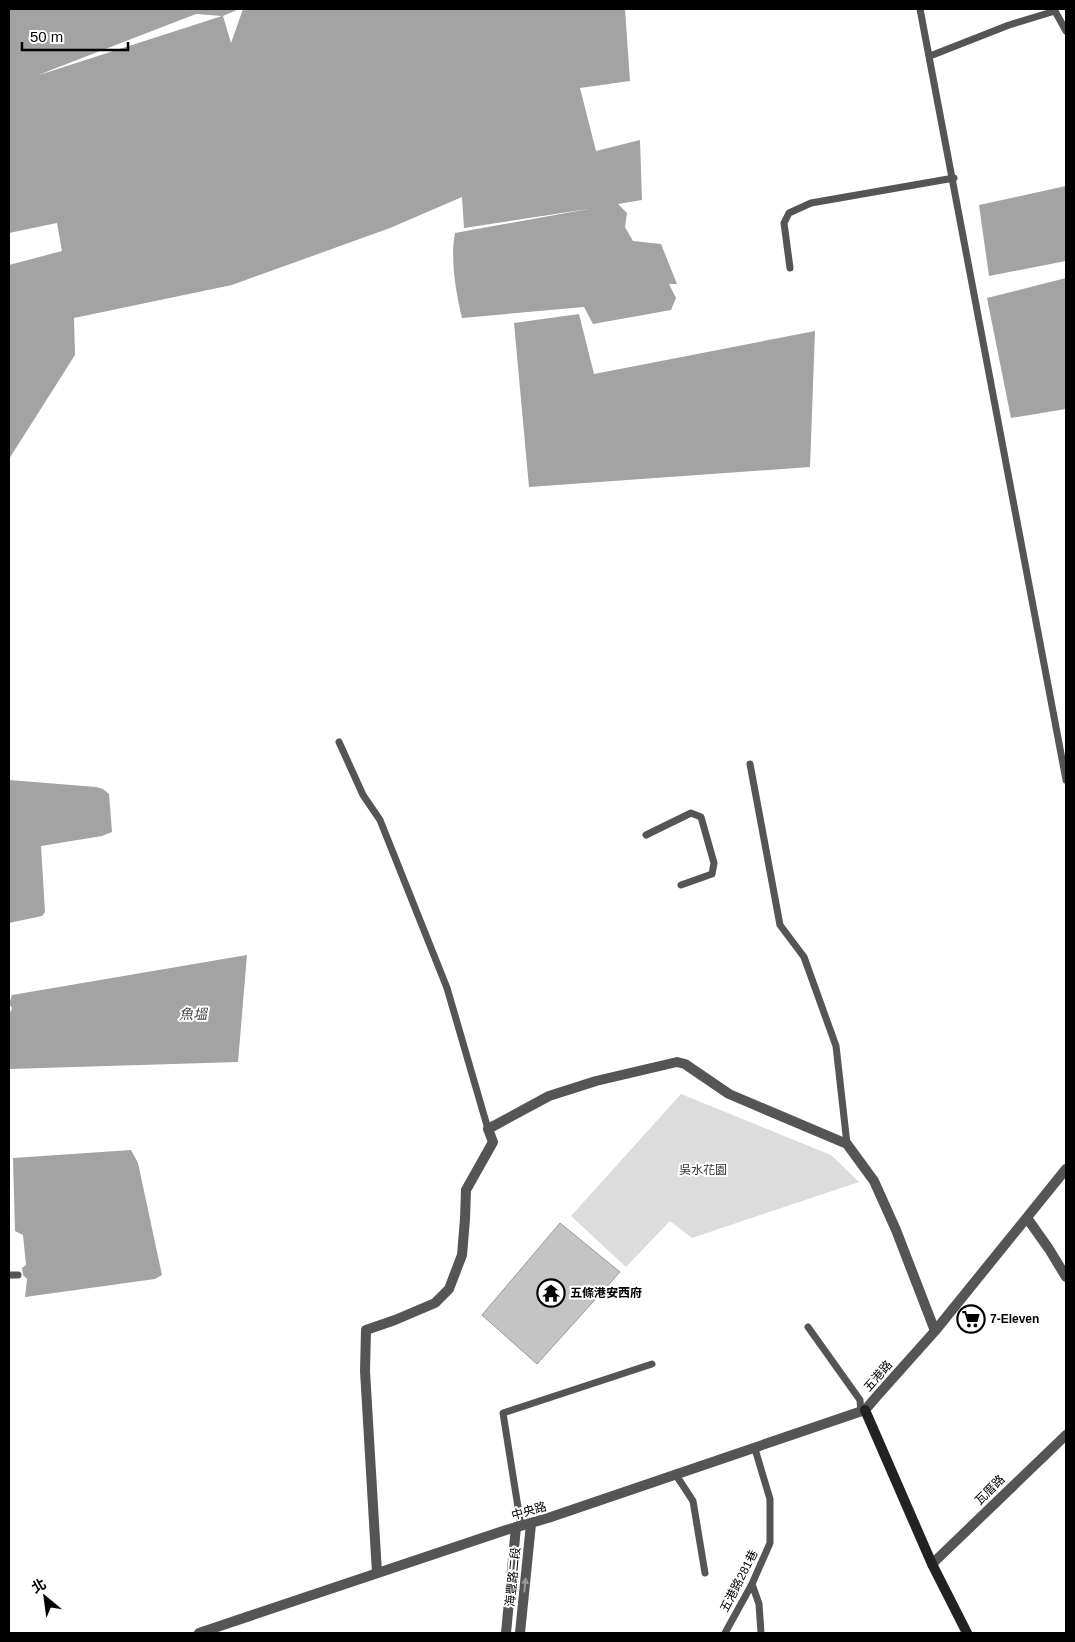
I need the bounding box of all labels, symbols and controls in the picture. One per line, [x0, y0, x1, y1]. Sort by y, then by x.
scale bar [22, 20, 129, 52]
text: 50 m [30, 28, 63, 45]
water label: 魚塭 [179, 1006, 209, 1022]
park label: 吳水花園 [679, 1163, 727, 1177]
temple icon: 五條港安西府 [536, 1278, 566, 1308]
place label: 五條港安西府 [570, 1286, 642, 1300]
supermarket icon: 7-Eleven [956, 1304, 986, 1334]
place label: 7-Eleven [990, 1312, 1039, 1326]
street label: 五港路 [861, 1358, 895, 1394]
street label: 瓦厝路 [972, 1472, 1008, 1508]
street label: 中央路 [510, 1499, 548, 1523]
street label: 海豐路二段 [503, 1546, 523, 1608]
street label: 五港路281巷 [717, 1548, 761, 1614]
north arrow [20, 1572, 70, 1622]
text: 北 [29, 1575, 49, 1596]
one-way arrow [521, 1576, 529, 1592]

